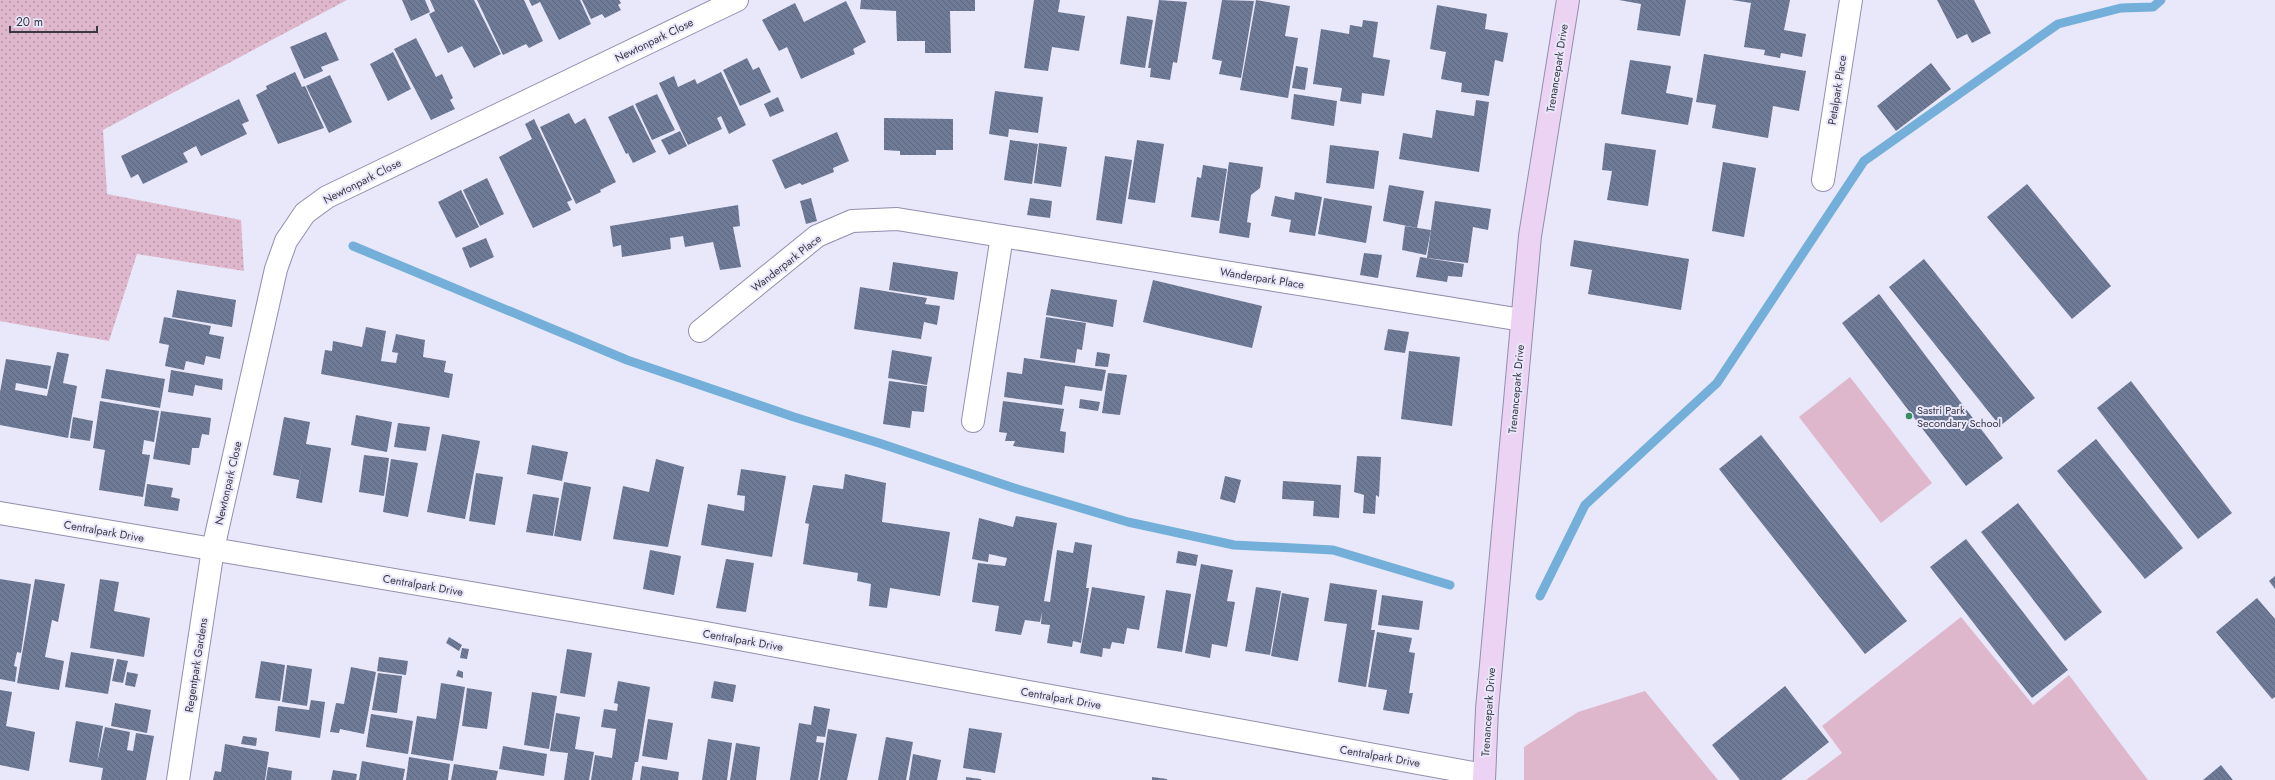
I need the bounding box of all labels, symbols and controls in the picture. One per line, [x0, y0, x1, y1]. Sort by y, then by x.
scale bar [10, 8, 97, 34]
text: 20 m [16, 13, 43, 31]
street label: Newtonpark Close [612, 14, 696, 66]
street label: Trenancepark Drive [1542, 22, 1572, 113]
street label: Petalpark Place [1824, 54, 1850, 126]
street label: Newtonpark Close [320, 154, 404, 208]
street label: Wanderpark Place [748, 230, 825, 295]
street label: Wanderpark Place [1219, 263, 1305, 293]
street label: Trenancepark Drive [1504, 344, 1528, 434]
place label: Sastri Park Secondary School [1917, 402, 2001, 431]
marker: Sastri Park Secondary School [1904, 411, 1914, 421]
street label: Newtonpark Close [211, 439, 245, 526]
street label: Centralpark Drive [63, 516, 146, 546]
street label: Centralpark Drive [382, 570, 465, 600]
street label: Regentpark Gardens [181, 616, 211, 713]
street label: Centralpark Drive [702, 625, 785, 655]
street label: Trenancepark Drive [1477, 667, 1499, 757]
street label: Centralpark Drive [1020, 683, 1103, 713]
street label: Centralpark Drive [1339, 741, 1422, 771]

